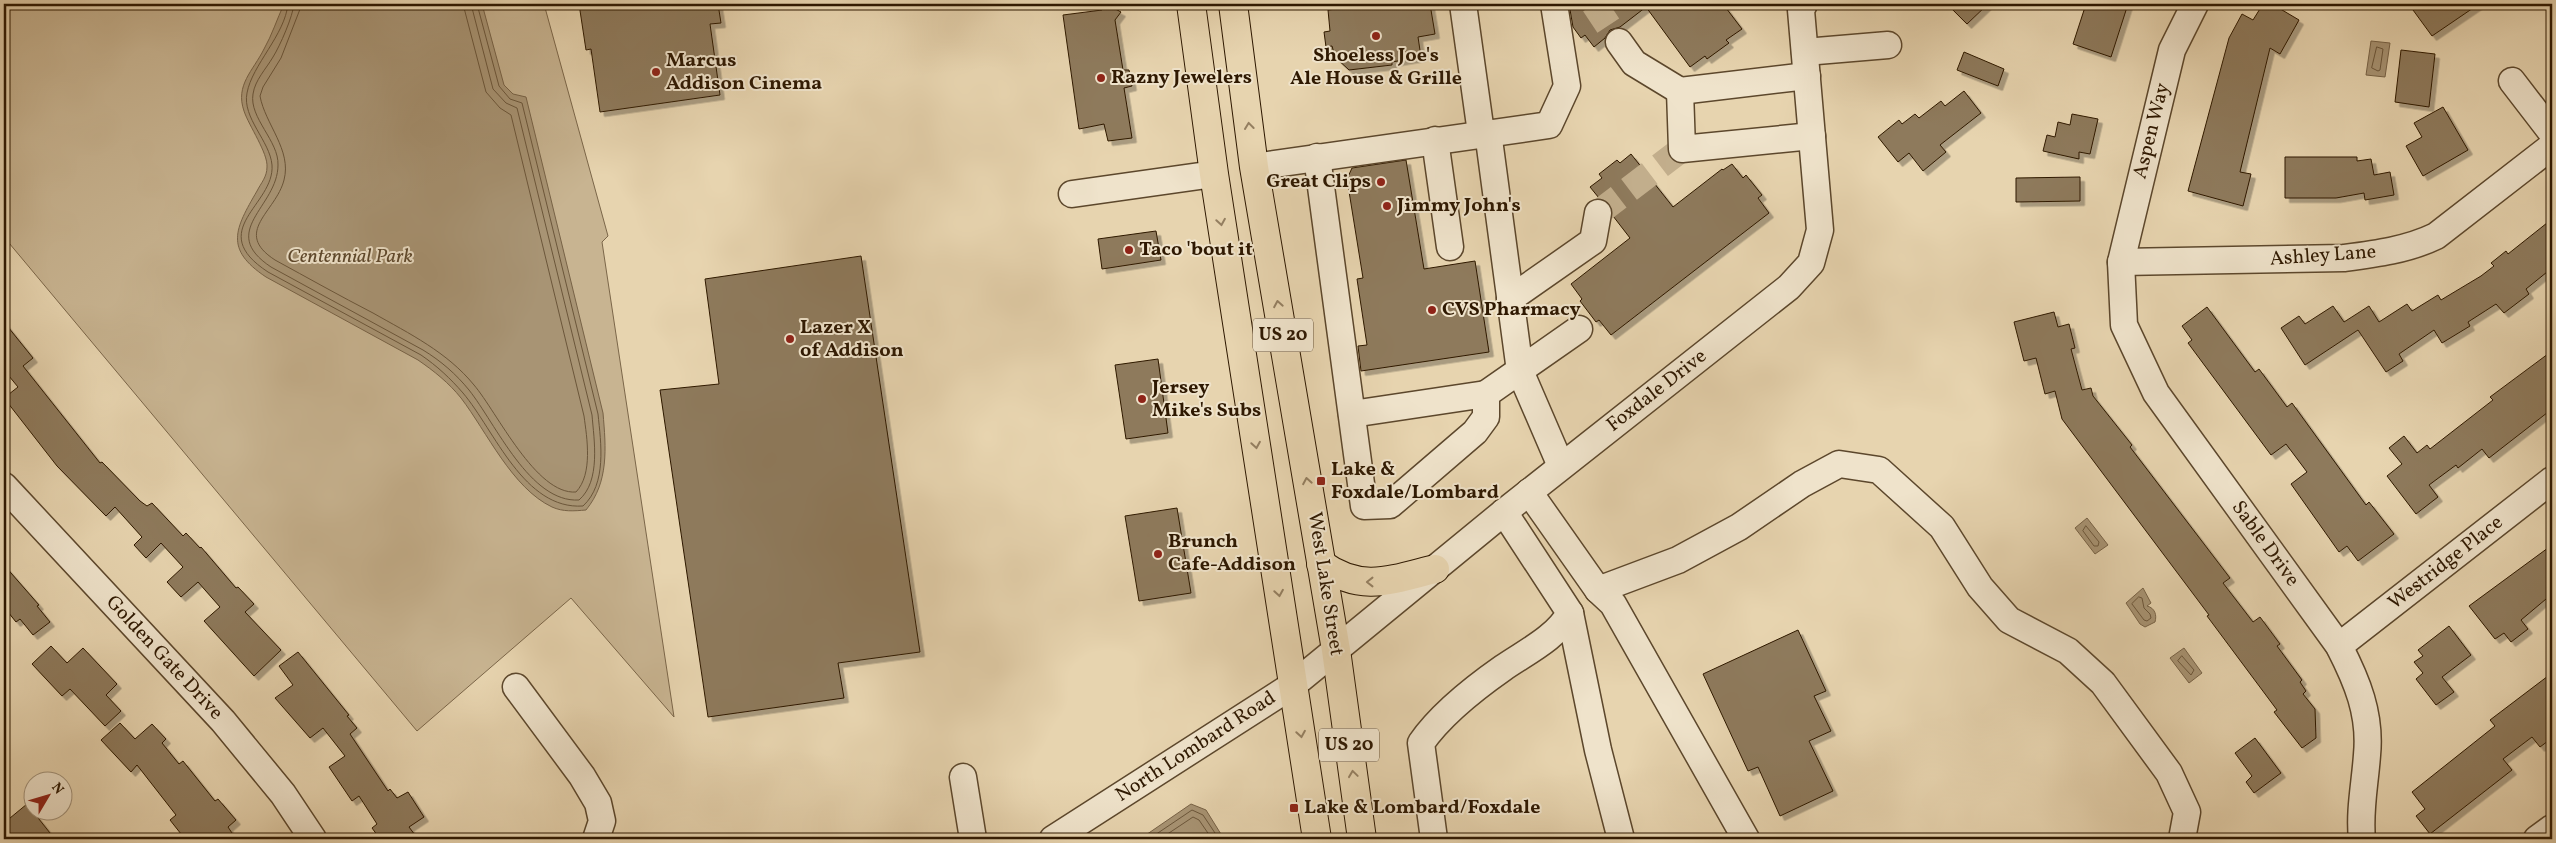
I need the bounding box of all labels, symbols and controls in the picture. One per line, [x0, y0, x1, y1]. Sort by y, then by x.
marker: Shoeless Joe's Ale House & Grille [1370, 30, 1382, 42]
place label: Shoeless Joe's Ale House & Grille [1290, 42, 1462, 93]
place label: Marcus Addison Cinema [666, 47, 822, 98]
place label: Razny Jewelers [1111, 64, 1252, 92]
marker: Marcus Addison Cinema [650, 66, 662, 78]
marker: Razny Jewelers [1095, 72, 1107, 84]
street label: Aspen Way [2127, 80, 2177, 182]
one-way arrow [1245, 122, 1255, 130]
place label: Great Clips [1266, 168, 1371, 196]
marker: Great Clips [1375, 176, 1387, 188]
place label: Jimmy John's [1396, 192, 1521, 220]
marker: Jimmy John's [1381, 200, 1393, 212]
one-way arrow [1216, 218, 1226, 226]
place label: Taco 'bout it [1139, 236, 1253, 264]
street label: Ashley Lane [2269, 238, 2377, 274]
park label: Centennial Park [287, 243, 413, 271]
marker: Taco 'bout it [1123, 244, 1135, 256]
place label: CVS Pharmacy [1442, 296, 1581, 324]
one-way arrow [1273, 299, 1283, 308]
marker: CVS Pharmacy [1426, 304, 1438, 316]
place label: Lazer X of Addison [800, 314, 904, 365]
road number: US 20 [1253, 318, 1313, 352]
marker: Lazer X of Addison [784, 333, 796, 345]
street label: Foxdale Drive [1601, 343, 1713, 439]
place label: Jersey Mike's Subs [1151, 374, 1261, 425]
marker: Jersey Mike's Subs [1136, 393, 1148, 405]
one-way arrow [1250, 441, 1260, 449]
place label: Lake & Foxdale/Lombard [1331, 456, 1499, 507]
marker: Lake & Foxdale/Lombard [1315, 475, 1327, 487]
one-way arrow [1303, 477, 1313, 486]
street label: Sable Drive [2224, 495, 2306, 593]
street label: Westridge Place [2383, 509, 2509, 617]
street label: West Lake Street [1300, 510, 1350, 658]
place label: Brunch Cafe-Addison [1168, 528, 1296, 579]
marker: Brunch Cafe-Addison [1152, 548, 1164, 560]
one-way arrow [1366, 577, 1374, 587]
one-way arrow [1273, 589, 1284, 597]
street label: Golden Gate Drive [99, 590, 229, 726]
street label: North Lombard Road [1110, 685, 1282, 809]
road number: US 20 [1319, 728, 1379, 762]
one-way arrow [1295, 729, 1305, 738]
one-way arrow [1348, 769, 1358, 778]
north arrow [22, 770, 72, 820]
text: N [46, 779, 68, 799]
place label: Lake & Lombard/Foxdale [1304, 794, 1540, 822]
marker: Lake & Lombard/Foxdale [1288, 802, 1300, 814]

